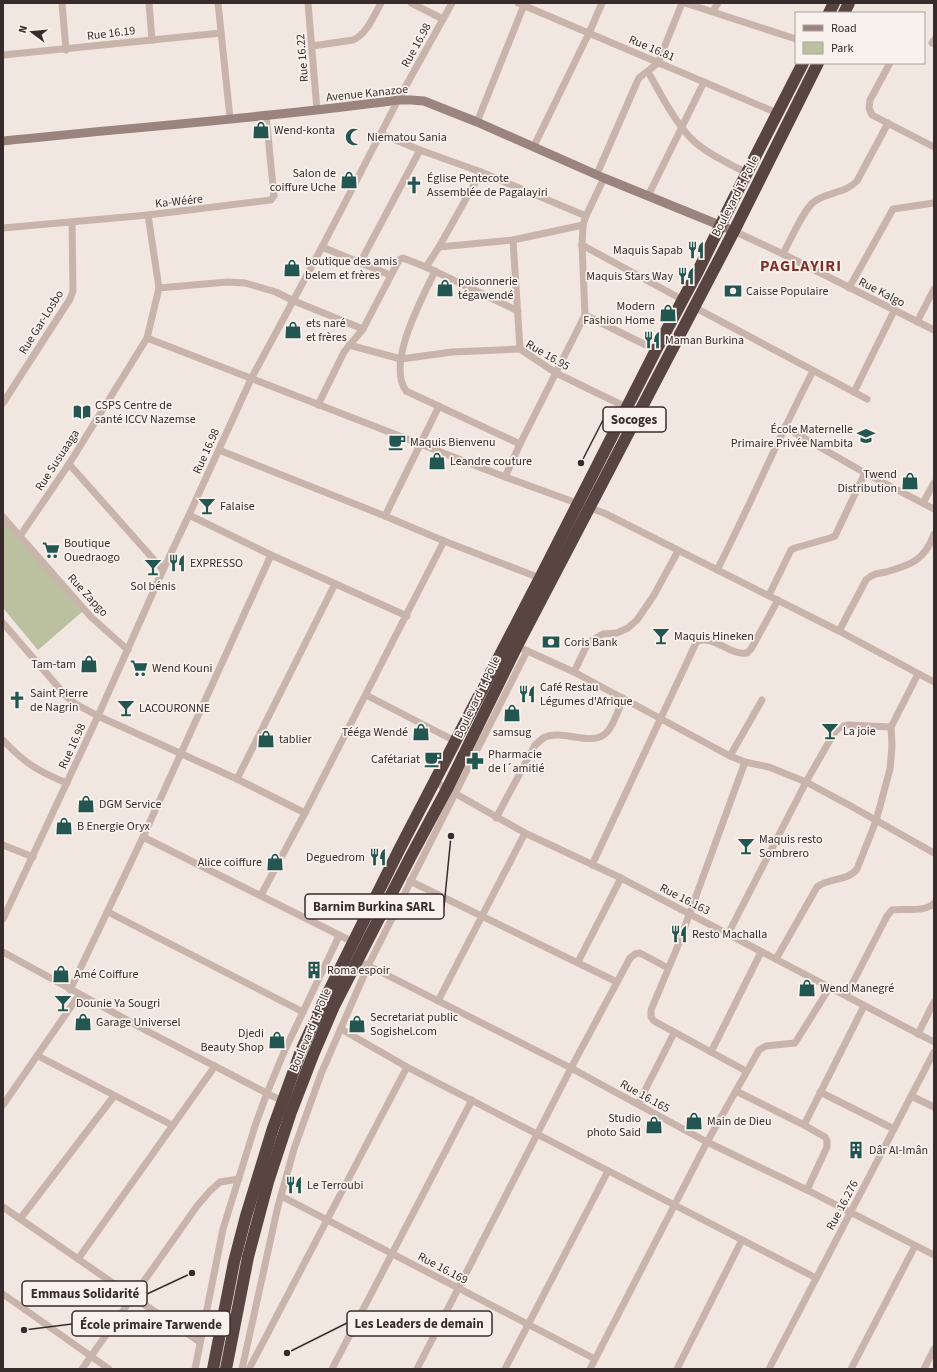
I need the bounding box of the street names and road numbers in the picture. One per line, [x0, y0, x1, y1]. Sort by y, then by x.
street label: Rue 16.98 [397, 20, 436, 71]
street label: Rue 16.19 [86, 22, 136, 45]
street label: Rue 16.81 [626, 31, 678, 66]
street label: Rue 16.22 [292, 33, 313, 83]
street label: Avenue Kanazoe [325, 81, 409, 106]
street label: Boulevard T. Polle [708, 153, 763, 240]
street label: Ka-Wéére [154, 191, 204, 212]
street label: Rue Kalgo [856, 273, 908, 311]
street label: Rue Gar-Losbo [15, 287, 68, 358]
street label: Rue 16.95 [522, 336, 573, 375]
street label: Rue Susuaaga [31, 426, 84, 494]
street label: Rue 16.98 [189, 426, 224, 477]
street label: Rue Zapgo [63, 570, 112, 621]
street label: Boulevard T. Polle [450, 653, 505, 741]
street label: Rue 16.98 [54, 721, 90, 772]
street label: Rue 16.163 [657, 879, 713, 919]
street label: Boulevard T. Polle [285, 986, 336, 1075]
street label: Rue 16.165 [617, 1076, 673, 1117]
street label: Rue 16.276 [822, 1177, 863, 1233]
street label: Rue 16.169 [415, 1248, 471, 1289]

